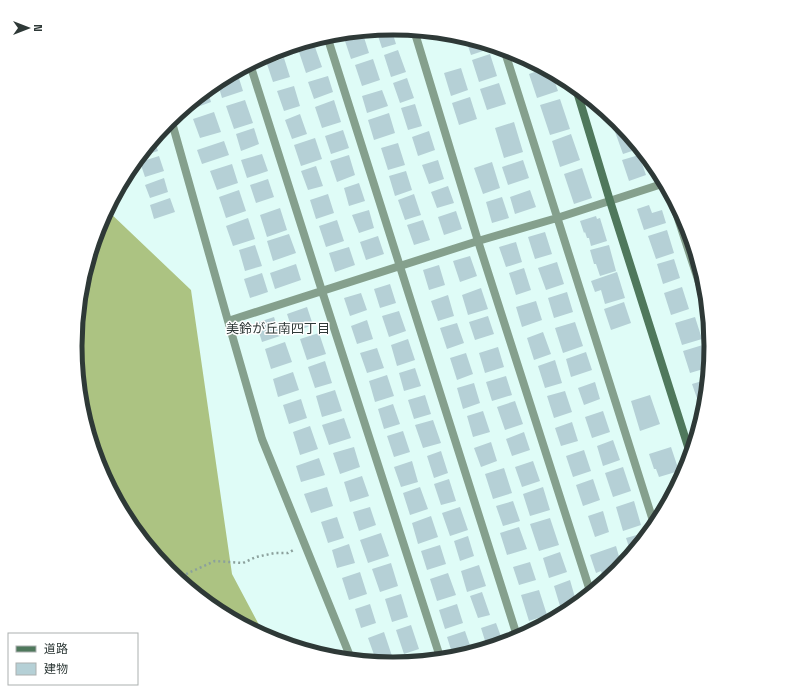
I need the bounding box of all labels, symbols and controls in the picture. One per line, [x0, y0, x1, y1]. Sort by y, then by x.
north arrow [8, 8, 48, 48]
text: N [31, 24, 45, 32]
district label: 美鈴が丘南四丁目 [226, 320, 330, 337]
legend [8, 633, 138, 685]
text: 道路 [44, 641, 68, 657]
text: 建物 [44, 661, 68, 677]

